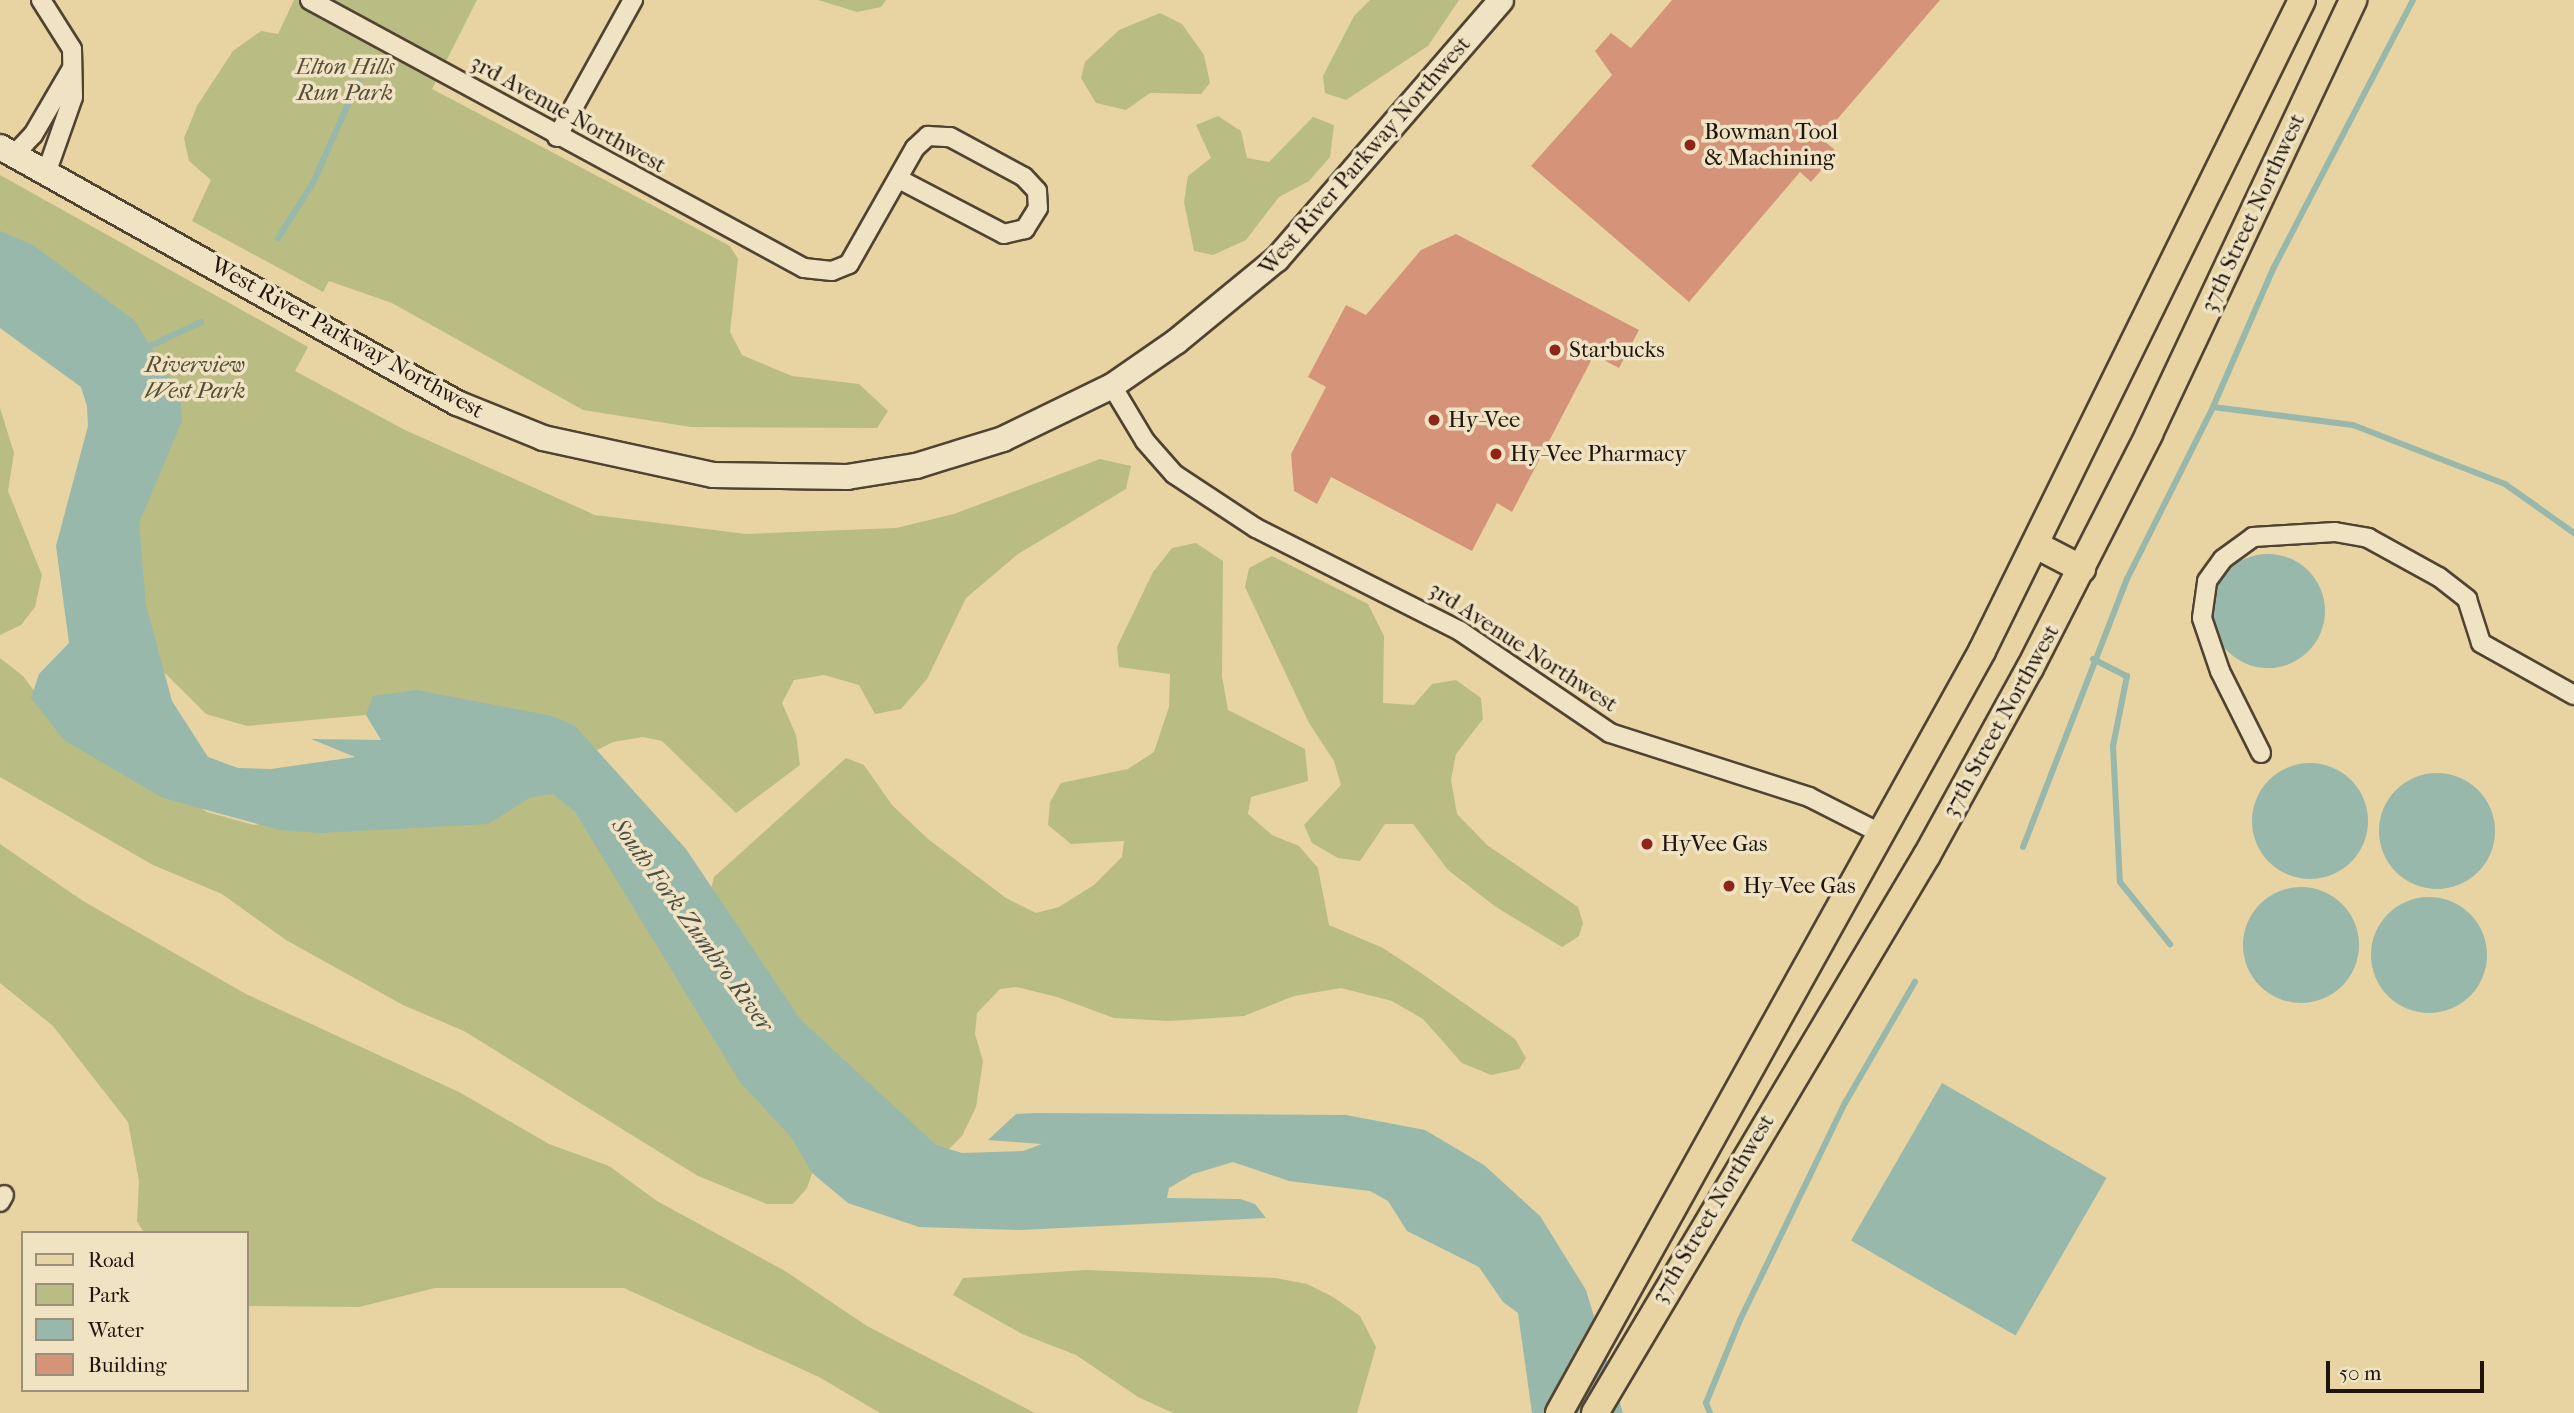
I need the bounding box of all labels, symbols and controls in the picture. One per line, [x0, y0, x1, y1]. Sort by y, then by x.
street label: West River Parkway Northwest [1253, 31, 1477, 281]
street label: 3rd Avenue Northwest [465, 49, 671, 179]
park label: Elton Hills Run Park [296, 53, 394, 107]
street label: 37th Street Northwest [2195, 109, 2311, 317]
place label: Bowman Tool & Machining [1704, 118, 1838, 172]
marker: Bowman Tool & Machining [1682, 137, 1698, 153]
street label: West River Parkway Northwest [206, 251, 488, 425]
place label: Starbucks [1569, 336, 1665, 364]
marker: Starbucks [1547, 342, 1563, 358]
park label: Riverview West Park [145, 351, 245, 405]
place label: Hy-Vee [1448, 406, 1520, 434]
marker: Hy-Vee [1426, 412, 1442, 428]
place label: Hy-Vee Pharmacy [1510, 440, 1687, 468]
marker: Hy-Vee Pharmacy [1488, 446, 1504, 462]
street label: 3rd Avenue Northwest [1423, 576, 1623, 718]
street label: 37th Street Northwest [1937, 620, 2065, 822]
water label: South Fork Zumbro River [605, 813, 779, 1037]
place label: HyVee Gas [1661, 830, 1768, 858]
marker: HyVee Gas [1639, 836, 1655, 852]
place label: Hy-Vee Gas [1743, 872, 1856, 900]
marker: Hy-Vee Gas [1721, 878, 1737, 894]
street label: 37th Street Northwest [1646, 1109, 1780, 1309]
legend [21, 1231, 248, 1392]
text: Road [88, 1248, 135, 1272]
text: Park [88, 1283, 130, 1307]
text: Water [88, 1318, 144, 1342]
scale bar [2329, 1346, 2486, 1390]
text: Building [88, 1353, 166, 1377]
text: 50 m [2339, 1361, 2382, 1385]

